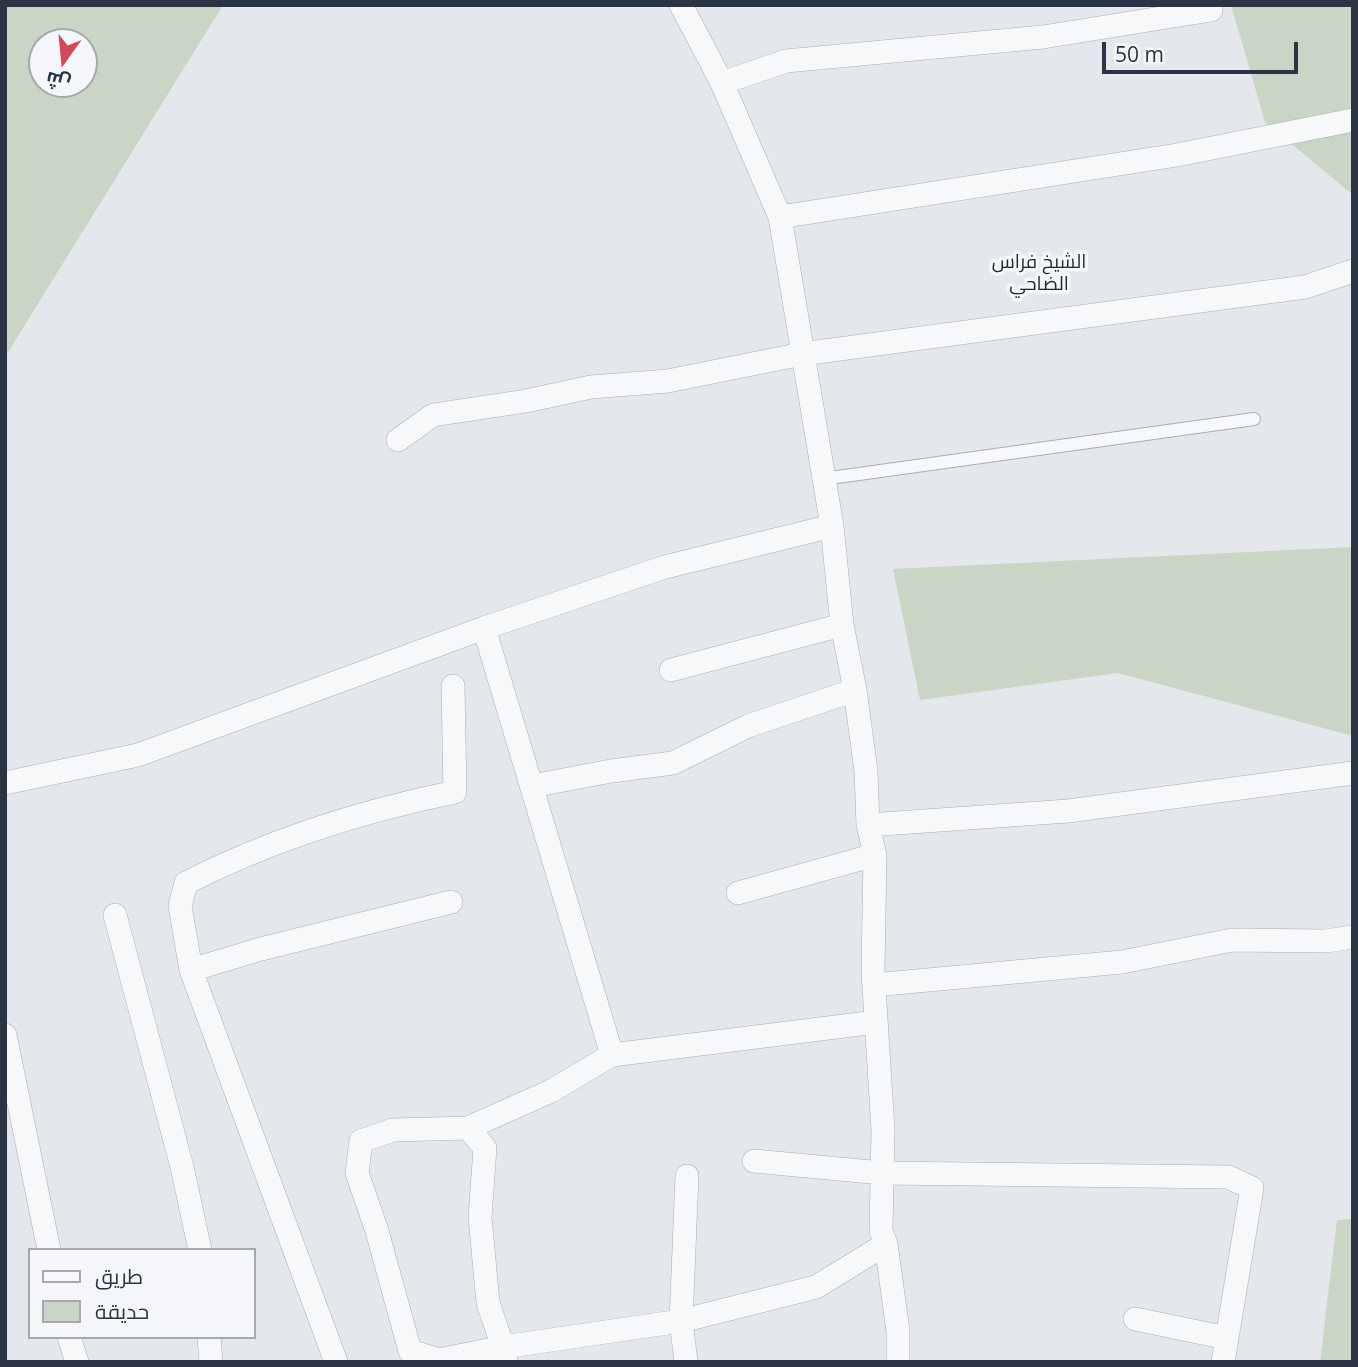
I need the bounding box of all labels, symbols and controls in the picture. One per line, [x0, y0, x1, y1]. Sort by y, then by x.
north arrow [28, 28, 98, 98]
scale bar [1106, 28, 1302, 72]
text: 50 m [1115, 40, 1164, 68]
text: ش [43, 66, 73, 97]
district label: الشيخ فراس الضاحي [992, 252, 1086, 296]
legend [28, 1248, 256, 1339]
text: طريق [95, 1262, 143, 1290]
text: حديقة [95, 1297, 149, 1325]

